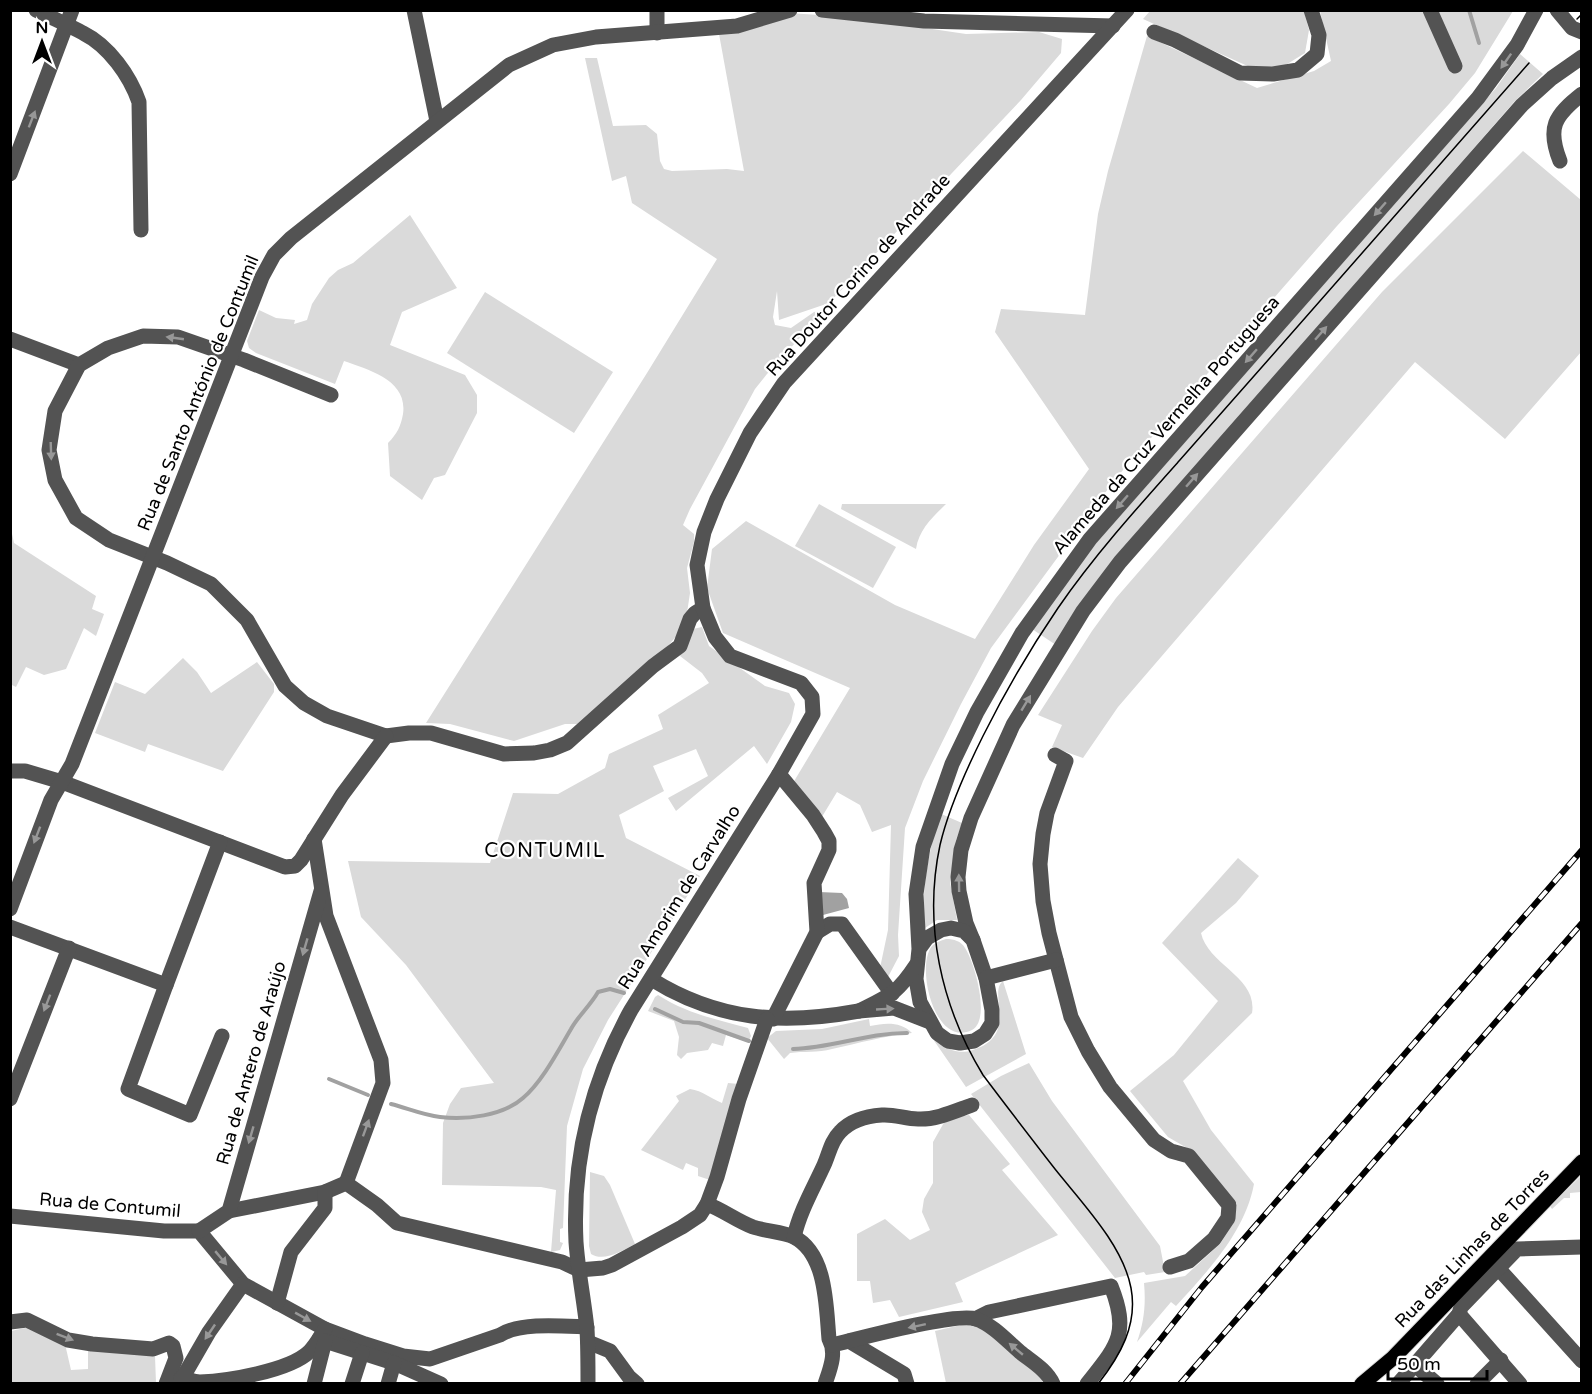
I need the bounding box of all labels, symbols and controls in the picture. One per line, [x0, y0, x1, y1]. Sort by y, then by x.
north arrow [12, 12, 72, 72]
text: N [36, 18, 48, 38]
one-way arrow [1500, 52, 1512, 68]
one-way arrow [27, 110, 37, 128]
street label: Rua Doutor Corino de Andrade [761, 169, 955, 381]
one-way arrow [1374, 201, 1387, 216]
street label: Rua de Santo António de Contumil [132, 252, 264, 534]
street label: Alameda da Cruz Vermelha Portuguesa [1048, 291, 1284, 559]
one-way arrow [1314, 326, 1327, 341]
one-way arrow [166, 334, 185, 343]
one-way arrow [1245, 348, 1258, 363]
one-way arrow [46, 441, 55, 460]
one-way arrow [1186, 472, 1199, 487]
one-way arrow [1116, 494, 1129, 509]
one-way arrow [1021, 695, 1032, 711]
street label: Rua Amorim de Carvalho [613, 801, 745, 993]
one-way arrow [32, 826, 42, 844]
district label: CONTUMIL [484, 839, 606, 863]
one-way arrow [954, 874, 964, 893]
one-way arrow [300, 939, 309, 957]
street label: Rua de Antero de Araújo [211, 958, 291, 1167]
one-way arrow [42, 994, 52, 1012]
one-way arrow [875, 1004, 894, 1014]
one-way arrow [362, 1119, 372, 1137]
one-way arrow [246, 1126, 255, 1144]
street label: Rua das Linhas de Torres [1390, 1164, 1554, 1332]
street label: Rua de Contumil [38, 1188, 182, 1222]
one-way arrow [214, 1250, 227, 1265]
one-way arrow [294, 1312, 311, 1322]
one-way arrow [908, 1322, 927, 1331]
one-way arrow [204, 1324, 215, 1340]
one-way arrow [56, 1333, 74, 1343]
one-way arrow [1008, 1342, 1024, 1355]
scale bar [1388, 1343, 1487, 1381]
text: 50 m [1397, 1353, 1441, 1375]

